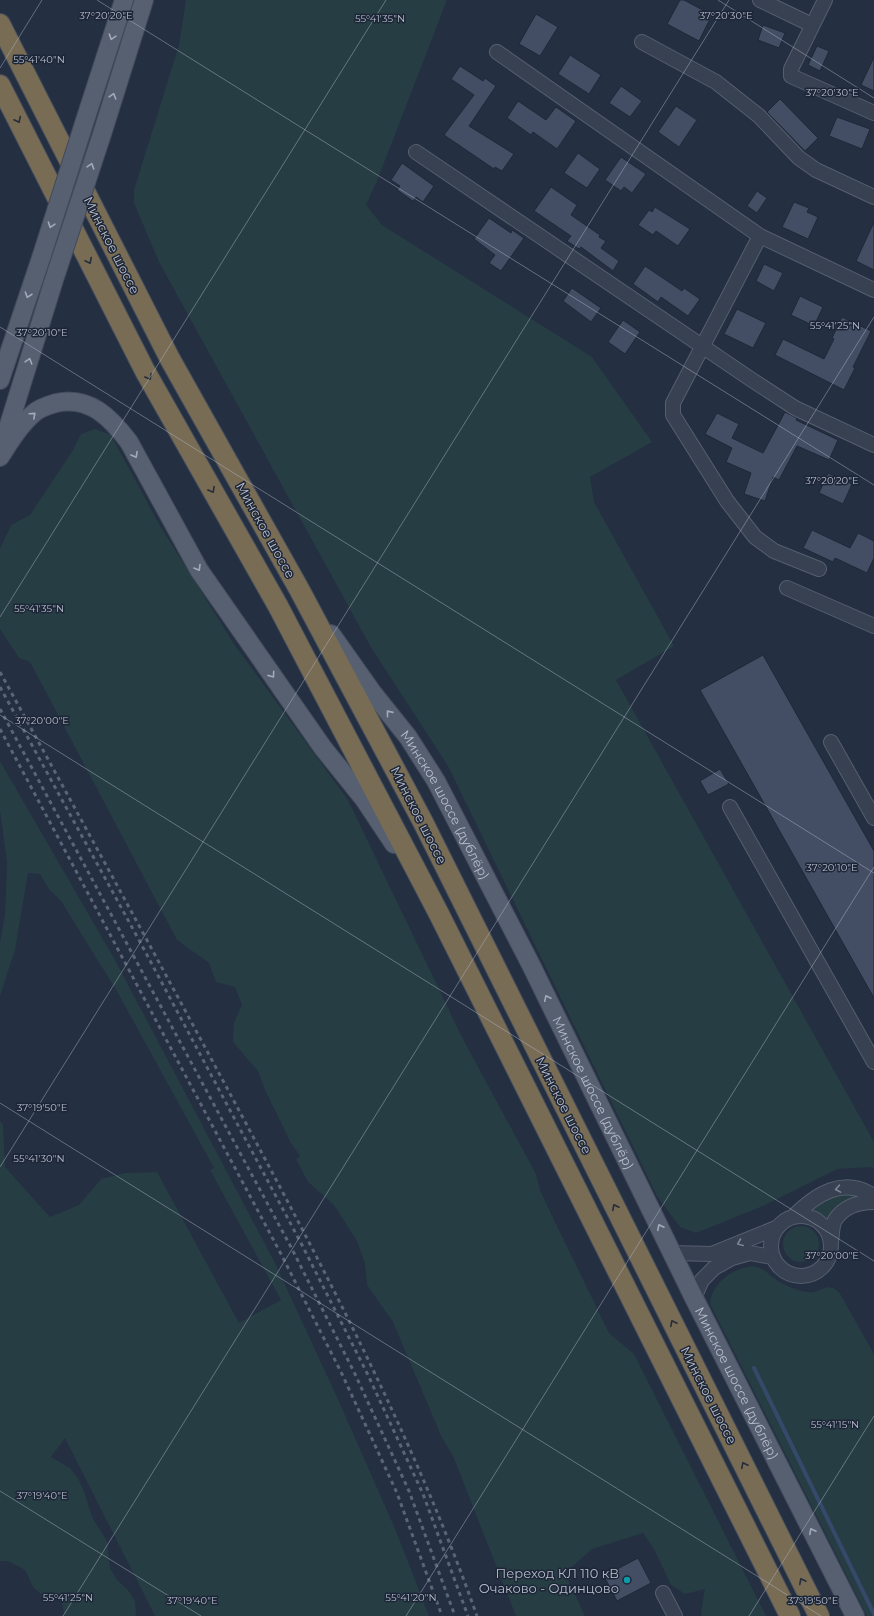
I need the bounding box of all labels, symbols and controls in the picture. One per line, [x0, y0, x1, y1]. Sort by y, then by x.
text: 37°20'20"E [79, 9, 133, 22]
text: 37°20'30"E [699, 9, 753, 22]
text: 55°41'35"N [355, 12, 405, 25]
one-way arrow [108, 34, 117, 41]
text: 55°41'40"N [13, 53, 65, 66]
text: 37°20'30"E [805, 86, 859, 99]
one-way arrow [108, 93, 117, 100]
one-way arrow [13, 116, 21, 123]
one-way arrow [86, 162, 95, 169]
street label: Минское шоссе [80, 194, 144, 296]
one-way arrow [48, 222, 56, 229]
one-way arrow [85, 257, 92, 264]
one-way arrow [25, 291, 33, 298]
text: 55°41'25"N [810, 319, 860, 332]
text: 37°20'10"E [16, 326, 68, 339]
one-way arrow [24, 358, 32, 365]
one-way arrow [144, 373, 151, 380]
one-way arrow [28, 413, 35, 420]
one-way arrow [131, 450, 138, 458]
text: 37°20'20"E [805, 474, 859, 487]
street label: Минское шоссе [233, 479, 299, 581]
one-way arrow [208, 486, 215, 493]
one-way arrow [194, 564, 201, 571]
text: 55°41'35"N [14, 602, 64, 615]
one-way arrow [267, 671, 275, 678]
one-way arrow [387, 711, 394, 718]
text: 37°20'00"E [15, 714, 69, 727]
street label: Минское шоссе (дублёр) [396, 728, 494, 882]
street label: Минское шоссе [388, 764, 450, 866]
text: 37°20'10"E [806, 861, 858, 874]
one-way arrow [544, 994, 552, 1002]
street label: Минское шоссе (дублёр) [550, 1014, 638, 1172]
street label: Минское шоссе [533, 1054, 595, 1156]
text: 37°19'50"E [17, 1101, 68, 1114]
text: 55°41'30"N [13, 1152, 65, 1165]
one-way arrow [834, 1184, 841, 1193]
one-way arrow [612, 1204, 620, 1211]
one-way arrow [657, 1224, 665, 1232]
one-way arrow [737, 1238, 744, 1246]
text: 37°20'00"E [805, 1249, 859, 1262]
street label: Минское шоссе (дублёр) [692, 1304, 782, 1462]
one-way arrow [671, 1320, 678, 1328]
street label: Минское шоссе [678, 1344, 740, 1446]
text: 55°41'15"N [811, 1418, 859, 1431]
one-way arrow [741, 1462, 749, 1469]
text: 37°19'40"E [16, 1489, 68, 1502]
one-way arrow [810, 1528, 817, 1536]
place label: Переход КЛ 110 кВ Очаково - Одинцово [479, 1565, 619, 1596]
marker: Переход КЛ 110 кВ Очаково - Одинцово [622, 1575, 632, 1585]
one-way arrow [799, 1578, 807, 1585]
text: 55°41'25"N [43, 1591, 93, 1604]
text: 55°41'20"N [385, 1591, 437, 1604]
text: 37°19'40"E [166, 1594, 218, 1607]
text: 37°19'50"E [788, 1594, 839, 1607]

